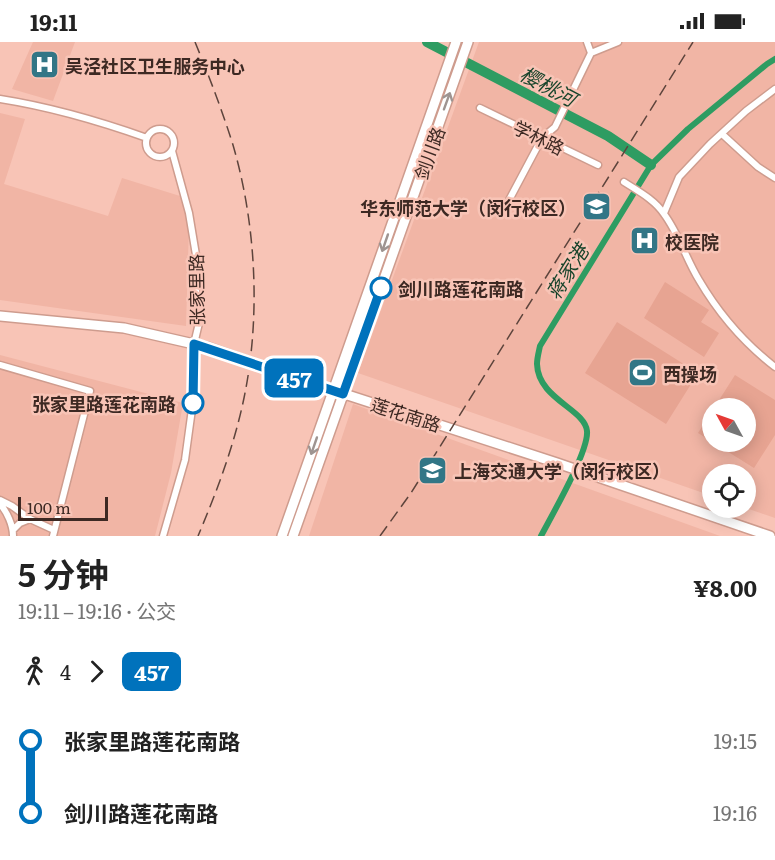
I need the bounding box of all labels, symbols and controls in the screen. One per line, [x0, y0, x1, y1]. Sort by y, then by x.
text: 19:11 [30, 5, 77, 38]
hospital icon: 吴泾社区卫生服务中心 [28, 49, 60, 81]
place label: 吴泾社区卫生服务中心 [65, 52, 245, 79]
water label: 樱桃河 [515, 58, 586, 114]
one-way arrow [443, 92, 454, 111]
street label: 学林路 [509, 113, 569, 161]
street label: 剑川路 [407, 123, 451, 183]
school or university icon: 华东师范大学（闵行校区） [581, 191, 613, 223]
place label: 华东师范大学（闵行校区） [360, 194, 576, 221]
hospital icon: 校医院 [628, 225, 660, 257]
place label: 校医院 [665, 228, 719, 255]
one-way arrow [379, 233, 390, 252]
water label: 蒋家港 [537, 235, 596, 304]
street label: 张家里路 [182, 254, 210, 326]
place label: 剑川路莲花南路 [398, 275, 524, 302]
marker: 剑川路莲花南路 [370, 277, 392, 299]
sports icon: 西操场 [626, 357, 658, 389]
line badge: 457 [260, 358, 328, 398]
place label: 西操场 [663, 360, 717, 387]
text: 457 [276, 363, 312, 394]
place label: 张家里路莲花南路 [32, 390, 176, 417]
street label: 莲花南路 [368, 390, 444, 438]
marker: 张家里路莲花南路 [182, 392, 204, 414]
north arrow [702, 398, 756, 452]
map controls [702, 398, 756, 518]
one-way arrow [308, 436, 319, 455]
school or university icon: 上海交通大学（闵行校区） [417, 454, 449, 486]
place label: 上海交通大学（闵行校区） [454, 457, 670, 484]
button: locate [702, 464, 756, 518]
scale bar [18, 494, 108, 522]
text: 100 m [27, 495, 71, 519]
text: 5 分钟 [18, 548, 109, 597]
text: ¥8.00 [693, 571, 757, 604]
text: 19:11 – 19:16 · 公交 [18, 595, 176, 625]
icon: walk [18, 655, 51, 688]
icon: forward [80, 655, 113, 688]
text: 4 [60, 656, 71, 686]
text: 457 [134, 656, 169, 687]
text: 张家里路莲花南路 [64, 724, 240, 757]
text: 19:15 [713, 725, 757, 755]
text: 剑川路莲花南路 [64, 796, 218, 829]
text: 19:16 [713, 797, 757, 827]

